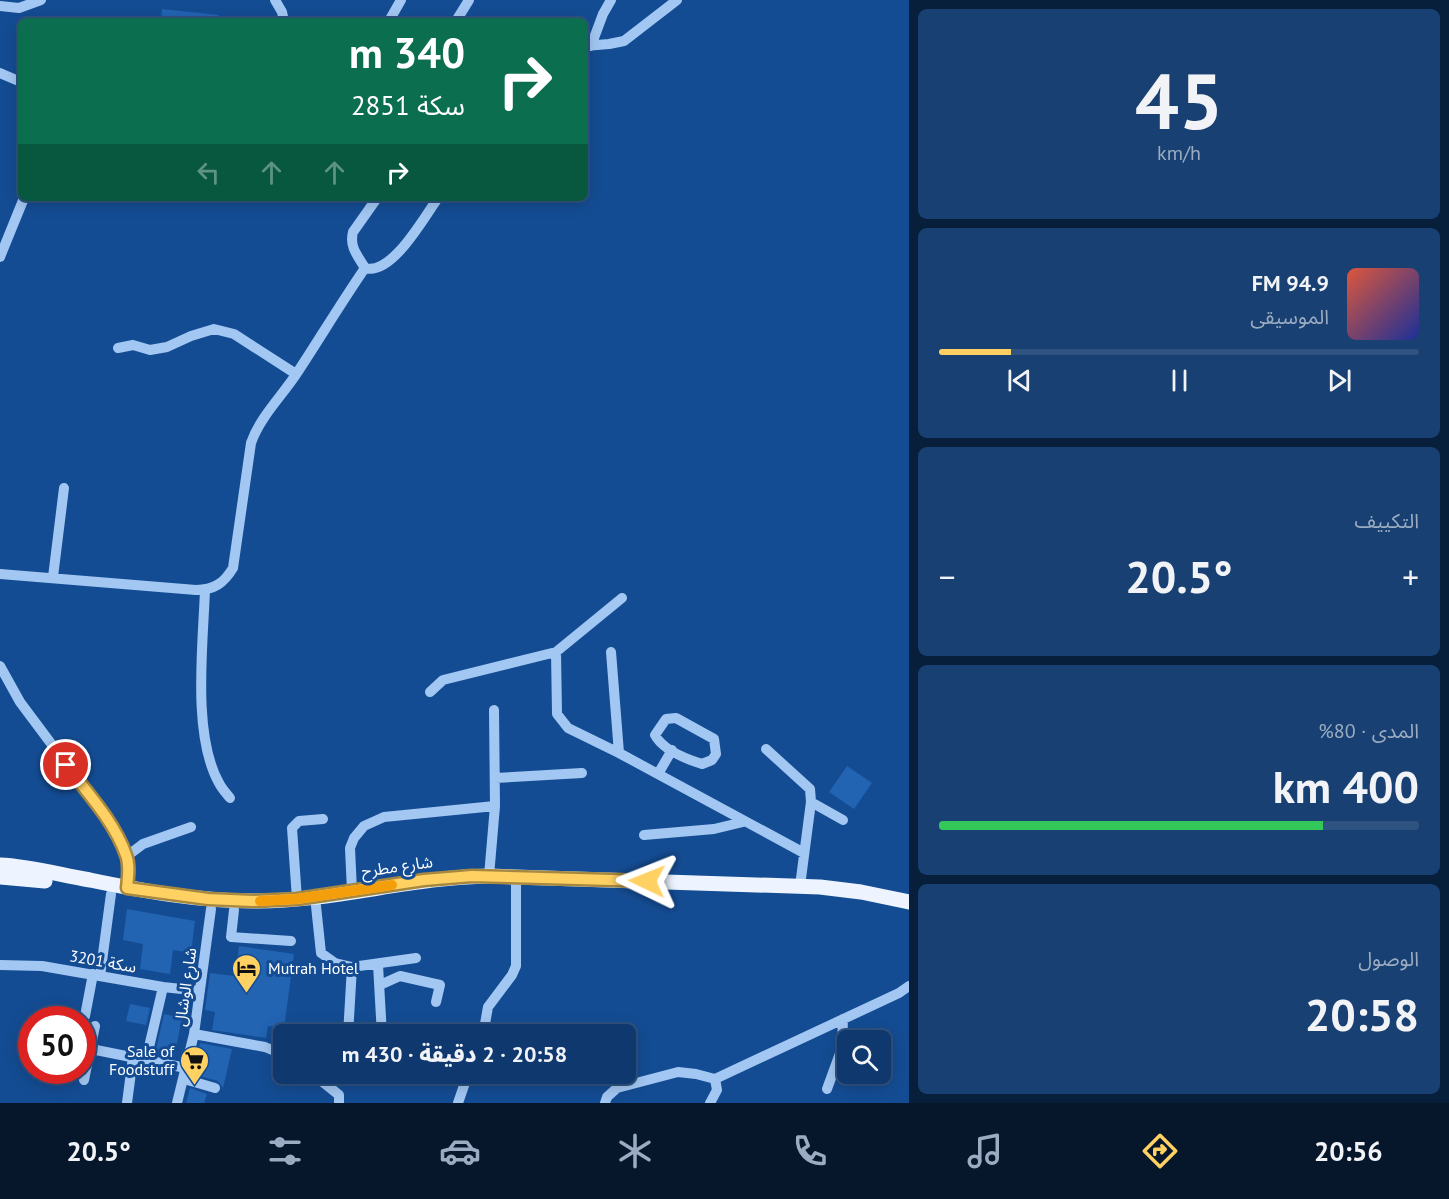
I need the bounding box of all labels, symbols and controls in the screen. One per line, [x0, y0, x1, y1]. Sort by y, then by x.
text: 340 m [349, 25, 465, 80]
icon: right [486, 42, 564, 120]
text: 45 [1135, 50, 1223, 151]
text: سكة 2851 [351, 88, 465, 122]
text: km/h [1157, 140, 1201, 166]
icon: left [192, 156, 225, 189]
icon: ahead [255, 156, 288, 189]
icon: ahead [318, 156, 351, 189]
icon: right [381, 156, 414, 189]
text: 94.9 FM [1252, 269, 1329, 297]
text: الموسيقى [1250, 304, 1329, 330]
icon: previous [1003, 364, 1036, 397]
icon: pause [1163, 364, 1196, 397]
icon: next [1323, 364, 1356, 397]
text: التكييف [1355, 508, 1419, 534]
text: 20.5° [1125, 547, 1233, 605]
text: − [939, 555, 956, 598]
text: + [1402, 555, 1419, 598]
text: المدى · 80% [1318, 718, 1419, 744]
pin [40, 739, 91, 790]
icon: arrive [49, 748, 82, 781]
text: 400 km [1273, 757, 1419, 815]
position arrow [615, 849, 679, 913]
street label: شارع مطرح [360, 851, 434, 884]
street label: سكة 3201 [68, 945, 138, 977]
street label: شارع الوشال [170, 946, 203, 1028]
text: الوصول [1358, 946, 1419, 972]
hotel icon: Mutrah Hotel [231, 952, 263, 994]
place label: Mutrah Hotel [268, 958, 359, 978]
text: 20:58 [1305, 985, 1419, 1043]
speed limit sign: 50 [18, 1006, 96, 1084]
map controls [837, 1030, 891, 1084]
button: search [837, 1030, 891, 1084]
text: 20:58 · 2 دقيقة · 430 m [342, 1040, 567, 1068]
place label: Sale of Foodstuff [109, 1041, 175, 1079]
supermarket icon: Sale of Foodstuff [179, 1044, 211, 1086]
icon: filters [264, 1130, 306, 1172]
icon: car [439, 1130, 481, 1172]
icon: climate [614, 1130, 656, 1172]
icon: phone [789, 1130, 831, 1172]
icon: music [964, 1130, 1006, 1172]
icon: directions [1139, 1130, 1181, 1172]
text: 20.5° [67, 1134, 131, 1168]
text: 20:56 [1314, 1134, 1383, 1168]

